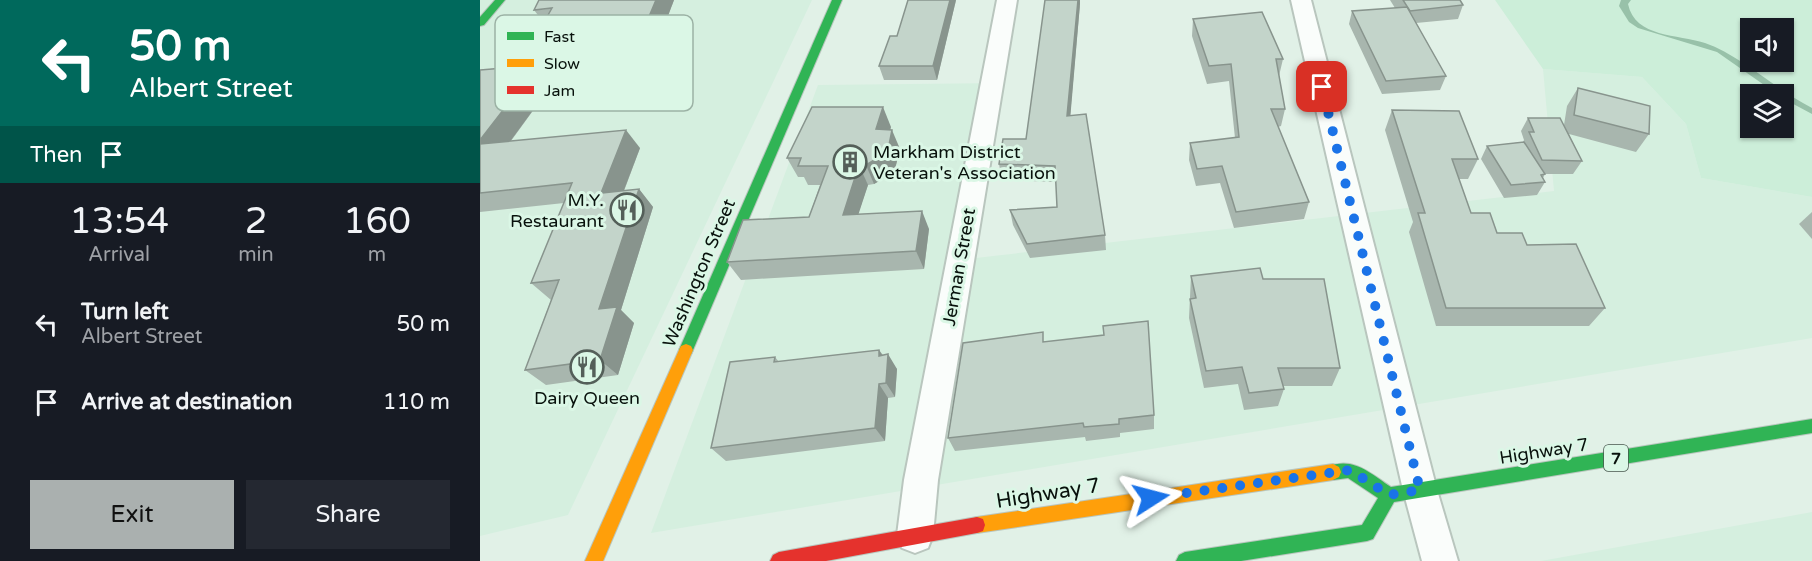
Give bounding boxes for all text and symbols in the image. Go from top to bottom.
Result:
legend [495,15,693,111]
map controls [1740,18,1794,138]
button: sound [1740,18,1794,72]
text: 50 m [129,21,231,72]
icon: left [30,24,108,102]
text: Fast [544,27,575,47]
text: Slow [544,54,580,74]
pin [1296,61,1347,112]
icon: arrive [1305,70,1338,103]
text: Albert Street [129,72,293,105]
text: Jam [544,81,575,101]
button: layers [1740,84,1794,138]
icon: arrive [95,138,128,171]
place label: Markham District Veteran's Association [873,141,1056,184]
text: Then [30,142,83,168]
building icon: Markham District Veteran's Association [832,144,868,180]
place label: M.Y. Restaurant [510,189,604,232]
restaurant icon: M.Y. Restaurant [609,192,645,228]
street label: Washington Street [658,196,740,350]
text: 13:54 [69,200,169,243]
text: 2 [245,200,267,243]
text: 160 [343,200,411,243]
street label: Jerman Street [938,206,980,328]
text: Arrival [88,243,150,267]
text: min [238,243,274,267]
text: m [368,243,386,267]
text: Turn left [81,299,169,325]
icon: left [30,308,63,341]
text: 50 m [396,311,450,337]
text: Albert Street [81,325,202,349]
restaurant icon: Dairy Queen [569,349,605,385]
icon: arrive [30,386,63,419]
place label: Dairy Queen [534,387,640,409]
text: Arrive at destination [81,389,292,415]
text: 110 m [383,389,450,415]
street label: Highway 7 [1498,433,1590,469]
road number: 7 [1604,445,1628,471]
position arrow [1119,466,1183,530]
street label: Highway 7 [994,473,1102,514]
button: Exit [30,480,234,549]
button: Share [246,480,450,549]

